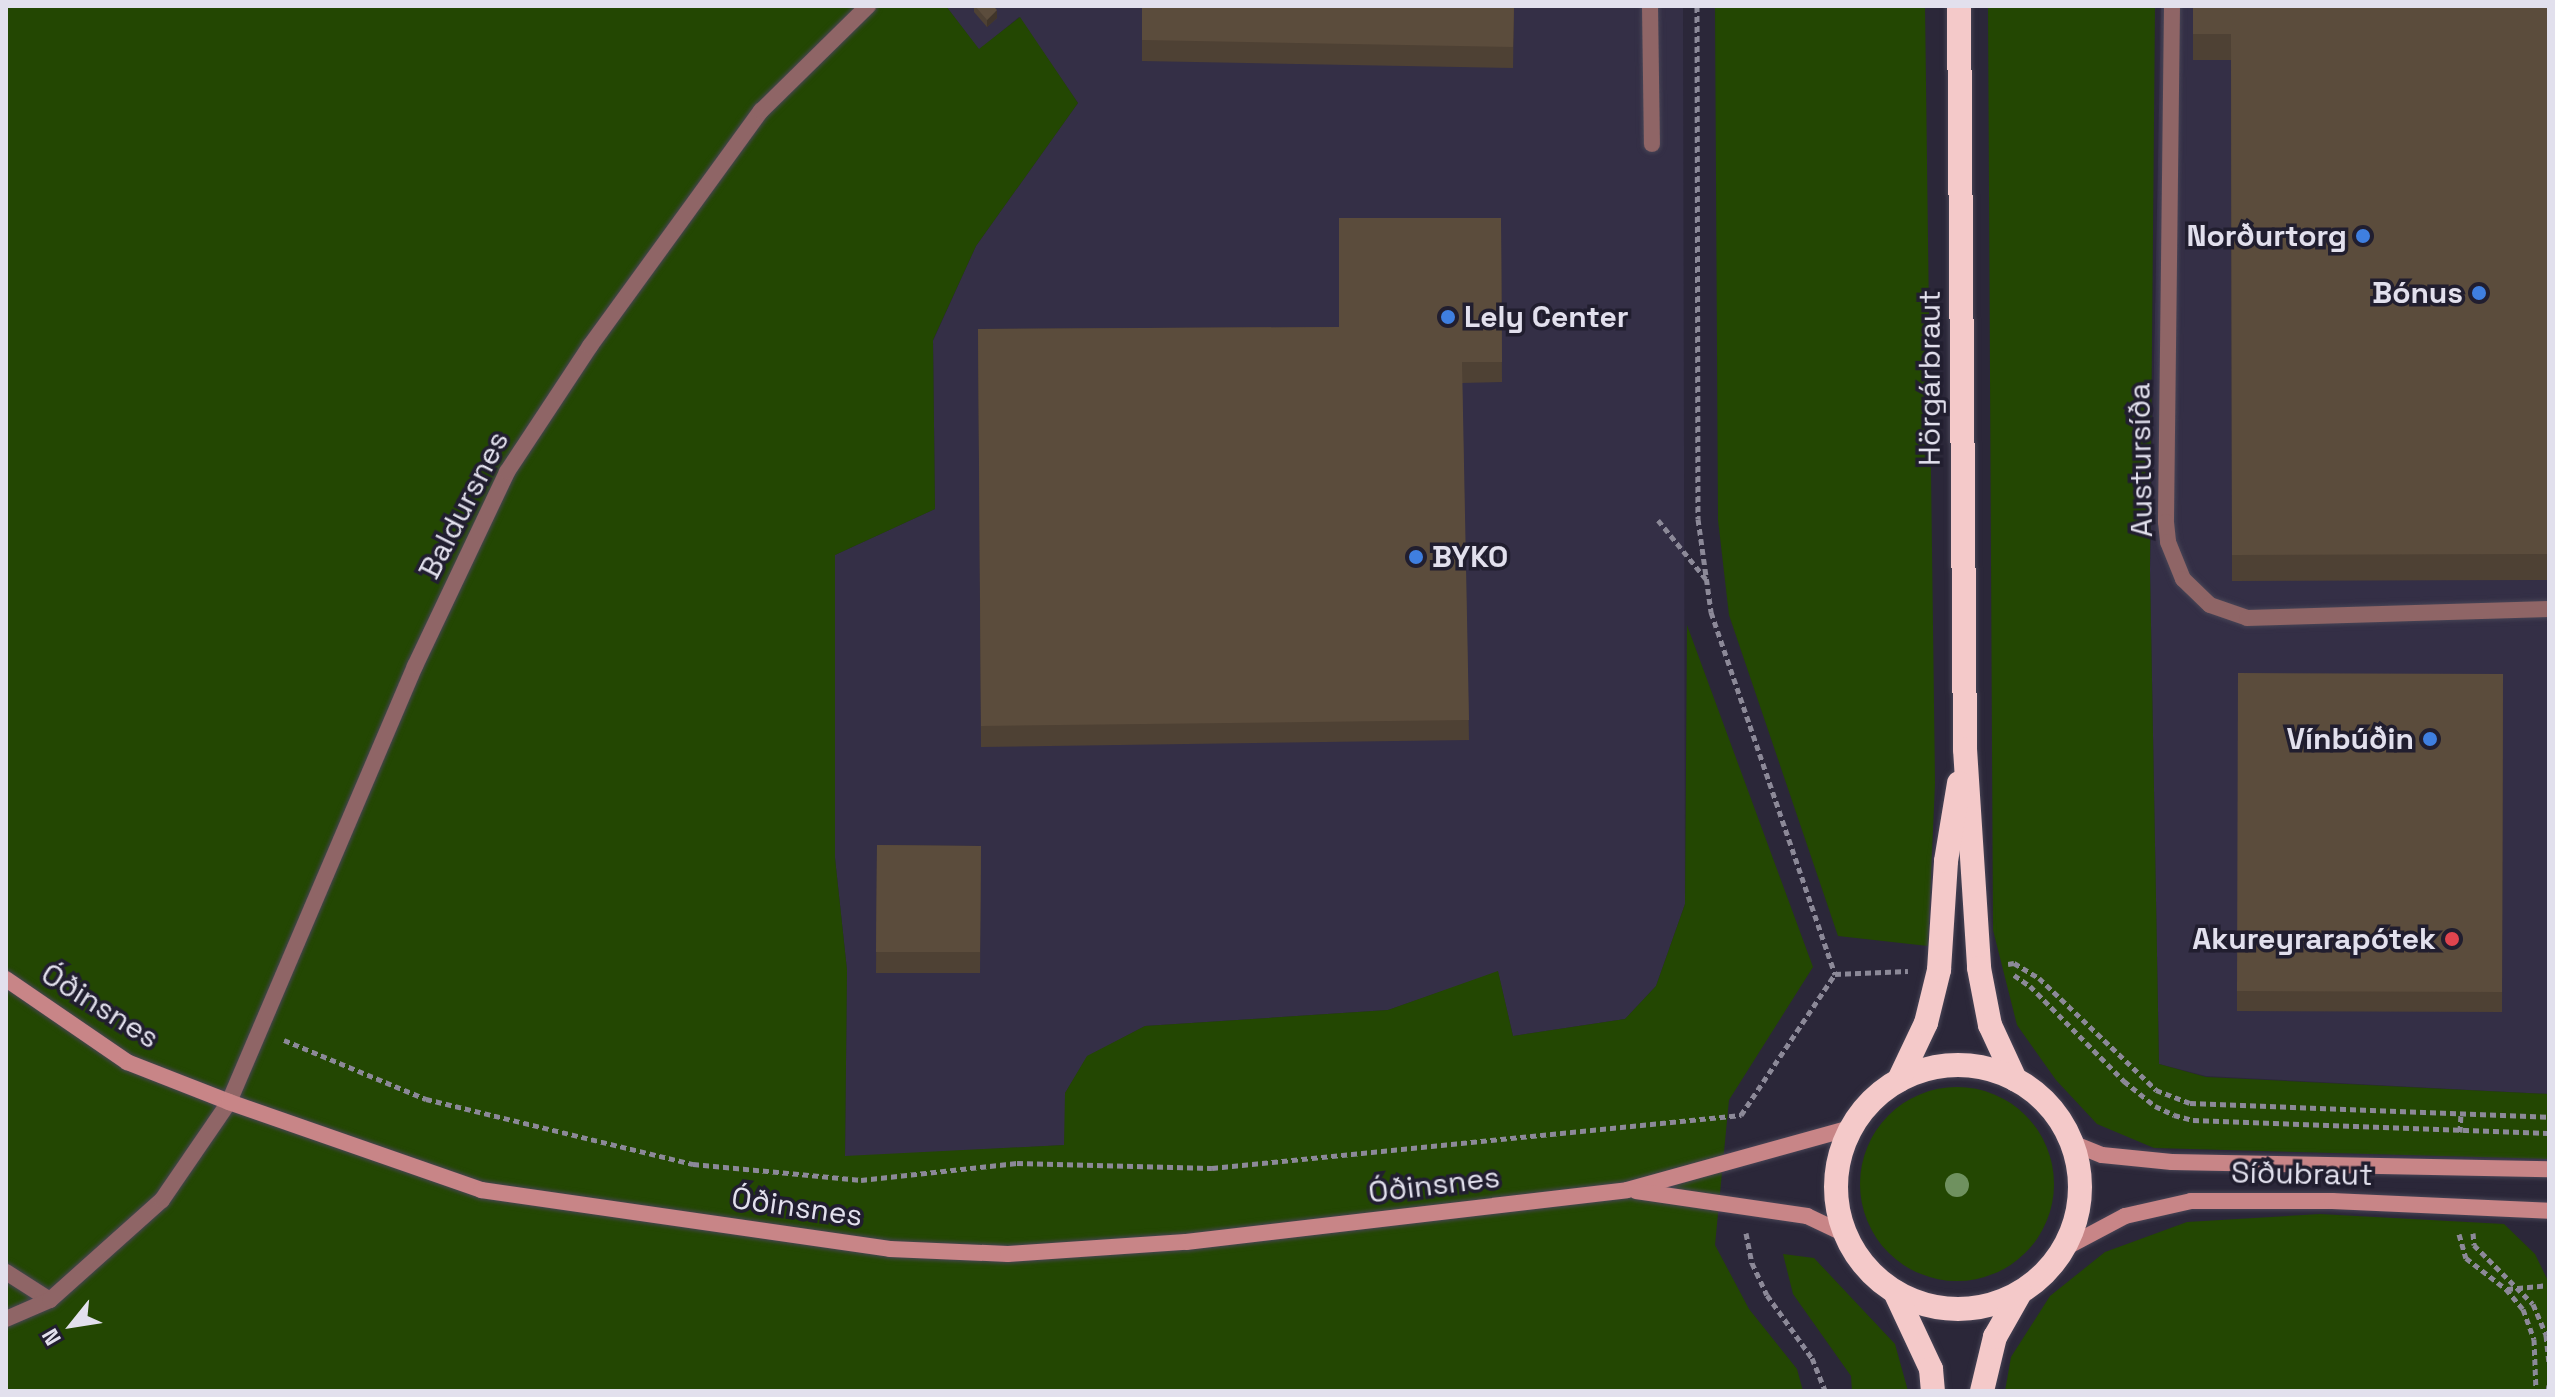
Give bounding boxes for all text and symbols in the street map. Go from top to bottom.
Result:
place label: Norðurtorg [2186,218,2347,254]
marker: Norðurtorg [2354,227,2372,245]
place label: Bónus [2372,275,2463,311]
marker: Bónus [2470,284,2488,302]
street label: Hörgárbraut [1912,290,1948,466]
place label: Lely Center [1464,299,1629,335]
marker: Lely Center [1439,308,1457,326]
street label: Austursíða [2122,382,2160,538]
street label: Baldursnes [411,425,517,585]
place label: BYKO [1432,539,1508,575]
marker: BYKO [1407,548,1425,566]
place label: Vínbúðin [2286,721,2414,757]
marker: Vínbúðin [2421,730,2439,748]
place label: Akureyrarapótek [2192,921,2436,957]
marker: Akureyrarapótek [2443,930,2461,948]
street label: Óðinsnes [34,956,166,1056]
street label: Síðubraut [2231,1155,2373,1193]
street label: Óðinsnes [1366,1159,1502,1211]
street label: Óðinsnes [729,1180,865,1234]
north arrow [32,1285,112,1365]
text: N [35,1324,67,1350]

